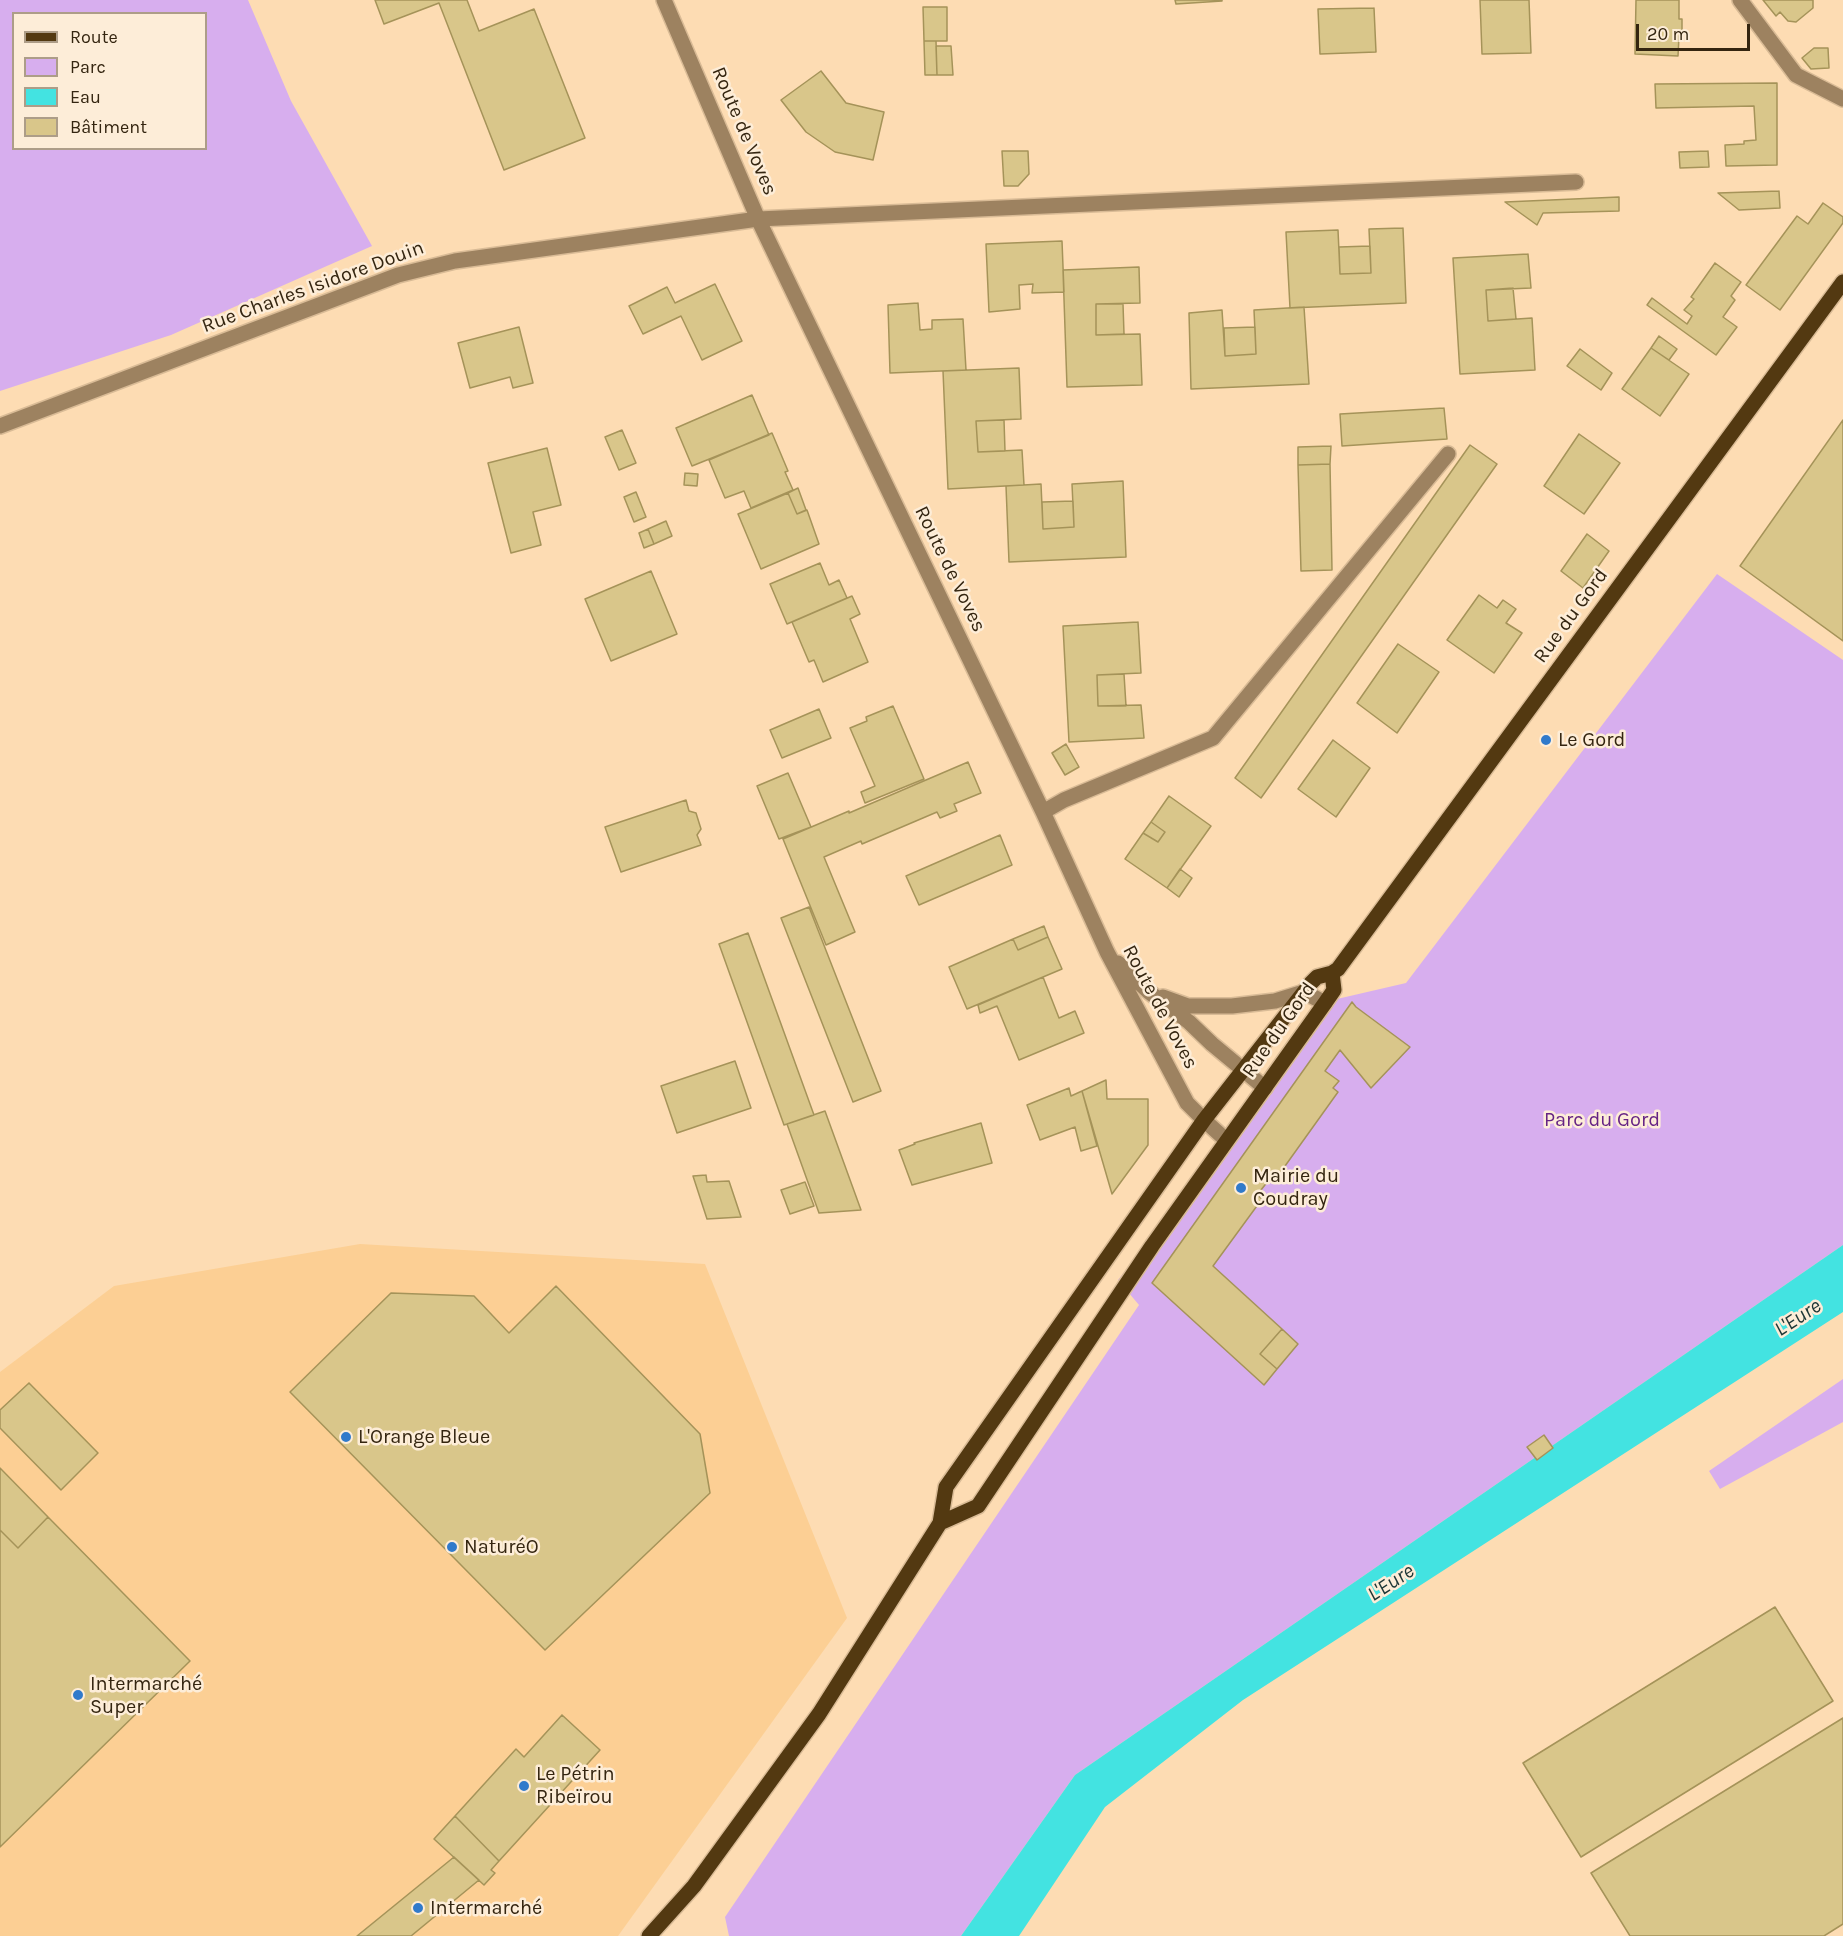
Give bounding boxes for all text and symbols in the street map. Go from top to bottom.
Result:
legend [12,12,207,150]
scale bar [1639,12,1753,50]
text: 20 m [1647,23,1689,45]
text: Route [70,26,118,48]
text: Parc [70,56,106,78]
street label: Route de Voves [706,63,782,199]
text: Eau [70,86,101,108]
text: Bâtiment [70,116,147,138]
street label: Rue Charles Isidore Douin [199,236,427,338]
street label: Route de Voves [909,502,991,636]
street label: Rue du Gord [1529,564,1613,668]
place label: Le Gord [1558,728,1625,752]
marker: Le Gord [1539,733,1553,747]
street label: Route de Voves [1117,941,1203,1073]
street label: Rue du Gord [1237,978,1321,1082]
park label: Parc du Gord [1544,1108,1660,1132]
place label: Mairie du Coudray [1253,1164,1339,1211]
marker: Mairie du Coudray [1234,1181,1248,1195]
water label: L'Eure [1770,1294,1826,1342]
place label: L'Orange Bleue [358,1425,490,1449]
marker: L'Orange Bleue [339,1430,353,1444]
place label: NaturéO [464,1535,539,1559]
marker: NaturéO [445,1540,459,1554]
water label: L'Eure [1363,1559,1419,1607]
place label: Intermarché Super [90,1672,202,1719]
marker: Intermarché Super [71,1688,85,1702]
place label: Le Pétrin Ribeïrou [536,1762,614,1809]
marker: Le Pétrin Ribeïrou [517,1779,531,1793]
place label: Intermarché [430,1896,542,1920]
marker: Intermarché [411,1901,425,1915]

